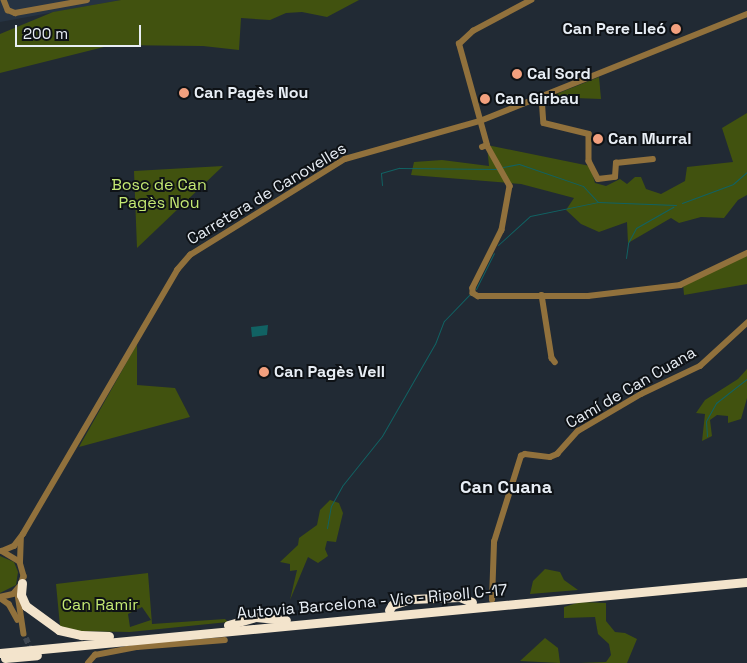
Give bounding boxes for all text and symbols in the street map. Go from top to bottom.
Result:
scale bar [18,15,144,47]
place label: Can Pere Lleó [563,19,666,39]
marker: Can Pere Lleó [670,23,682,35]
text: 200 m [23,24,68,43]
place label: Cal Sord [527,64,591,84]
marker: Cal Sord [511,68,523,80]
place label: Can Pagès Nou [194,83,308,103]
marker: Can Pagès Nou [178,87,190,99]
place label: Can Girbau [495,89,579,109]
marker: Can Girbau [479,93,491,105]
place label: Can Murral [608,129,691,149]
marker: Can Murral [592,133,604,145]
street label: Carretera de Canovelles [184,139,350,249]
park label: Bosc de Can Pagès Nou [111,175,207,213]
street label: Camí de Can Cuana [563,343,699,433]
place label: Can Pagès Vell [274,362,385,382]
marker: Can Pagès Vell [258,366,270,378]
district label: Can Cuana [460,476,552,498]
street label: Autovia Barcelona - Vic - Ripoll C-17 [235,581,509,623]
park label: Can Ramir [62,595,138,615]

